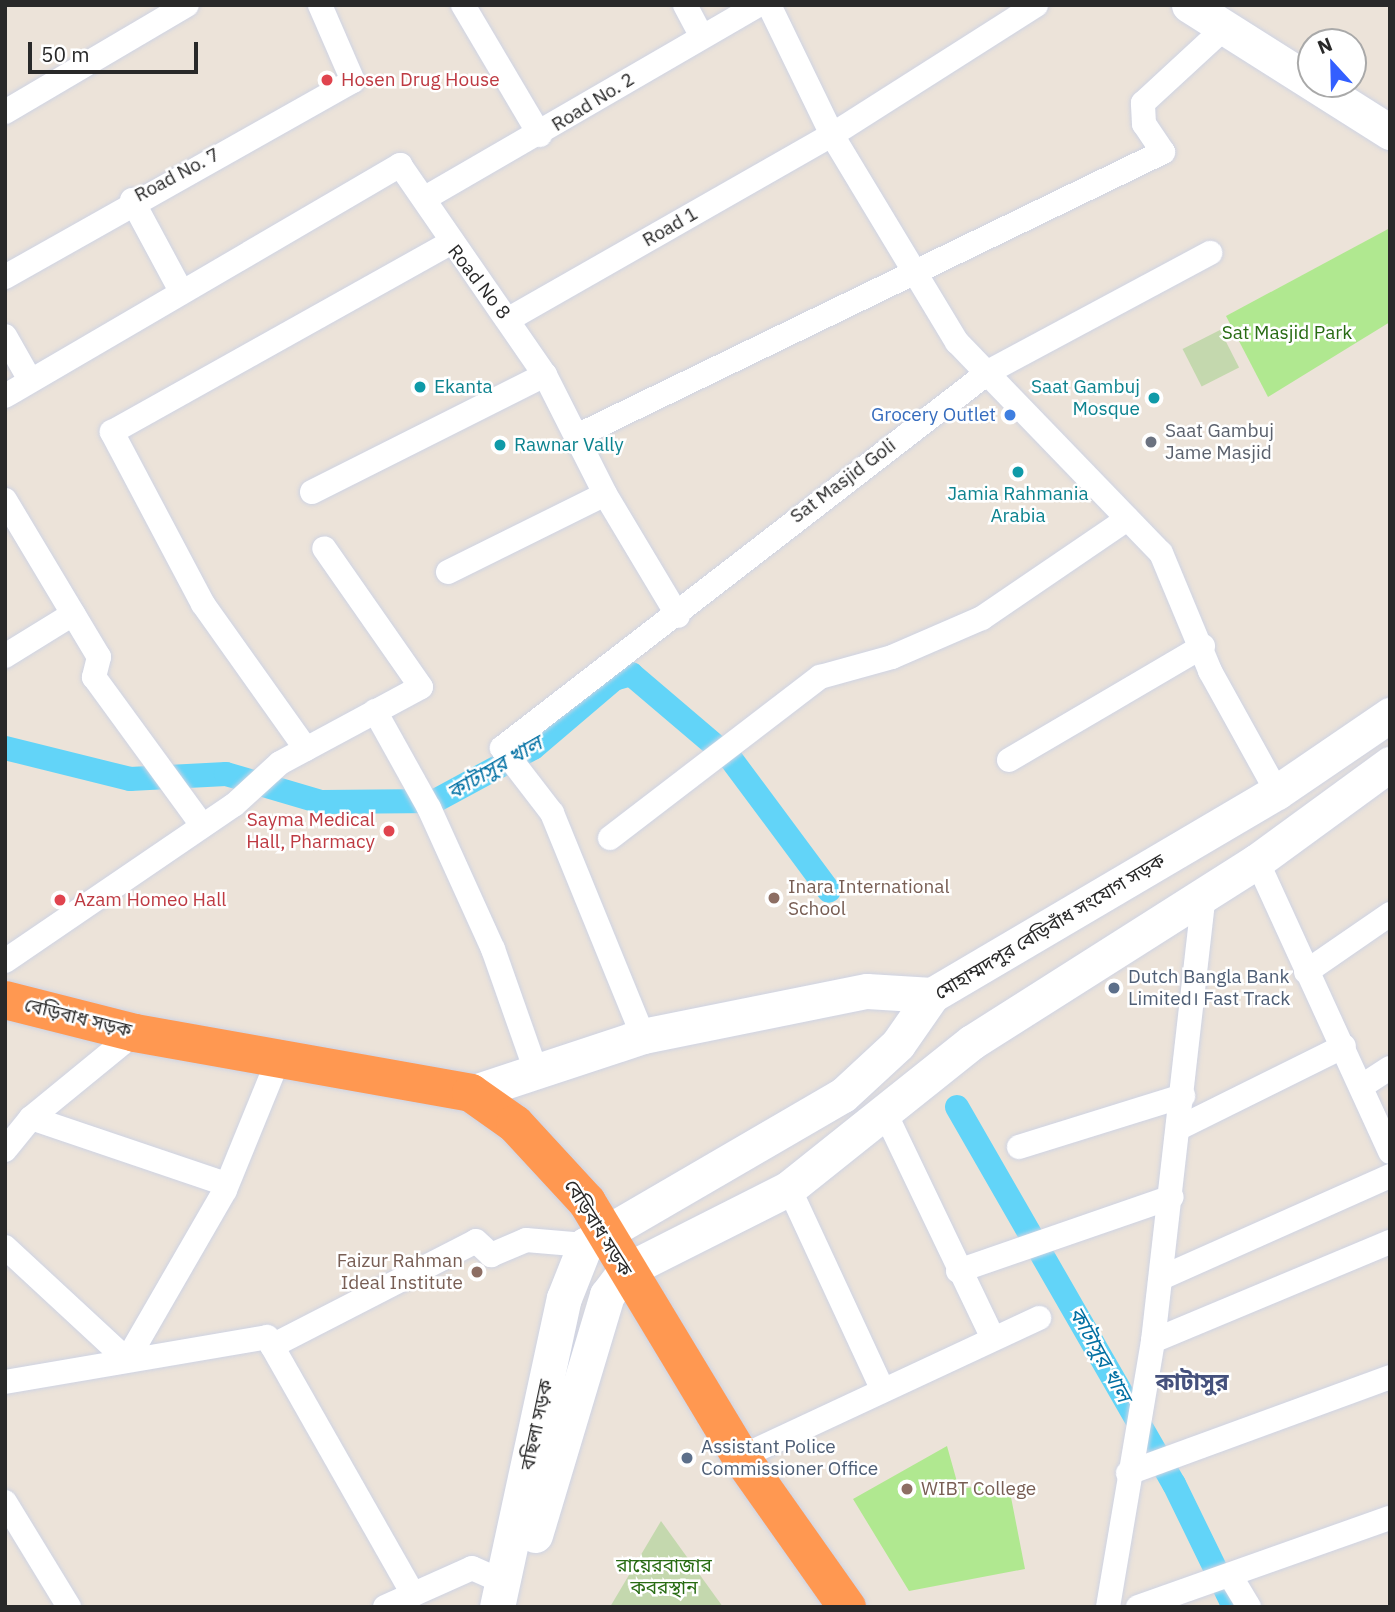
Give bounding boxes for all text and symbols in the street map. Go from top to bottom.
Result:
scale bar [32,28,201,72]
north arrow [1297,28,1367,98]
text: N [1314,32,1336,59]
text: 50 m [41,40,90,68]
street label: Road No. 2 [548,68,638,136]
place label: Hosen Drug House [341,69,500,91]
marker: Hosen Drug House [319,72,335,88]
street label: Road No. 7 [131,143,223,207]
street label: Road 1 [639,202,701,252]
street label: Road No 8 [443,240,515,324]
park label: Sat Masjid Park [1222,322,1352,344]
place label: Ekanta [434,376,493,398]
place label: Saat Gambuj Mosque [1031,376,1140,420]
marker: Ekanta [412,379,428,395]
marker: Saat Gambuj Mosque [1146,390,1162,406]
place label: Grocery Outlet [871,404,996,426]
marker: Grocery Outlet [1002,407,1018,423]
place label: Saat Gambuj Jame Masjid [1165,420,1274,464]
place label: Rawnar Vally [514,434,624,456]
street label: Sat Masjid Goli [786,434,900,528]
marker: Saat Gambuj Jame Masjid [1143,434,1159,450]
marker: Rawnar Vally [492,437,508,453]
marker: Jamia Rahmania Arabia [1010,464,1026,480]
place label: Jamia Rahmania Arabia [947,483,1089,527]
water label: কাটাসুর খাল [442,730,546,804]
place label: Sayma Medical Hall, Pharmacy [246,809,375,853]
marker: Sayma Medical Hall, Pharmacy [381,823,397,839]
street label: মোহাম্মদপুর বেড়িবাঁধ সংযোগ সড়ক [931,849,1169,1005]
place label: Inara International School [788,876,950,920]
place label: Azam Homeo Hall [74,889,226,911]
marker: Inara International School [766,890,782,906]
marker: Azam Homeo Hall [52,892,68,908]
place label: Dutch Bangla Bank Limited। Fast Track [1128,966,1290,1010]
marker: Dutch Bangla Bank Limited। Fast Track [1106,980,1122,996]
street label: বেড়িবাধ সড়ক [22,994,134,1042]
street label: বেড়িবাধ সড়ক [559,1175,637,1281]
place label: Faizur Rahman Ideal Institute [337,1250,463,1294]
marker: Faizur Rahman Ideal Institute [469,1264,485,1280]
water label: কাটাসুর খাল [1065,1302,1137,1406]
district label: কাটাসুর [1155,1367,1229,1395]
street label: বছিলা সড়ক [516,1378,558,1472]
place label: Assistant Police Commissioner Office [701,1436,878,1480]
marker: Assistant Police Commissioner Office [679,1450,695,1466]
place label: WIBT College [921,1478,1036,1500]
marker: WIBT College [899,1481,915,1497]
park label: রায়েরবাজার কবরস্থান [616,1555,712,1599]

